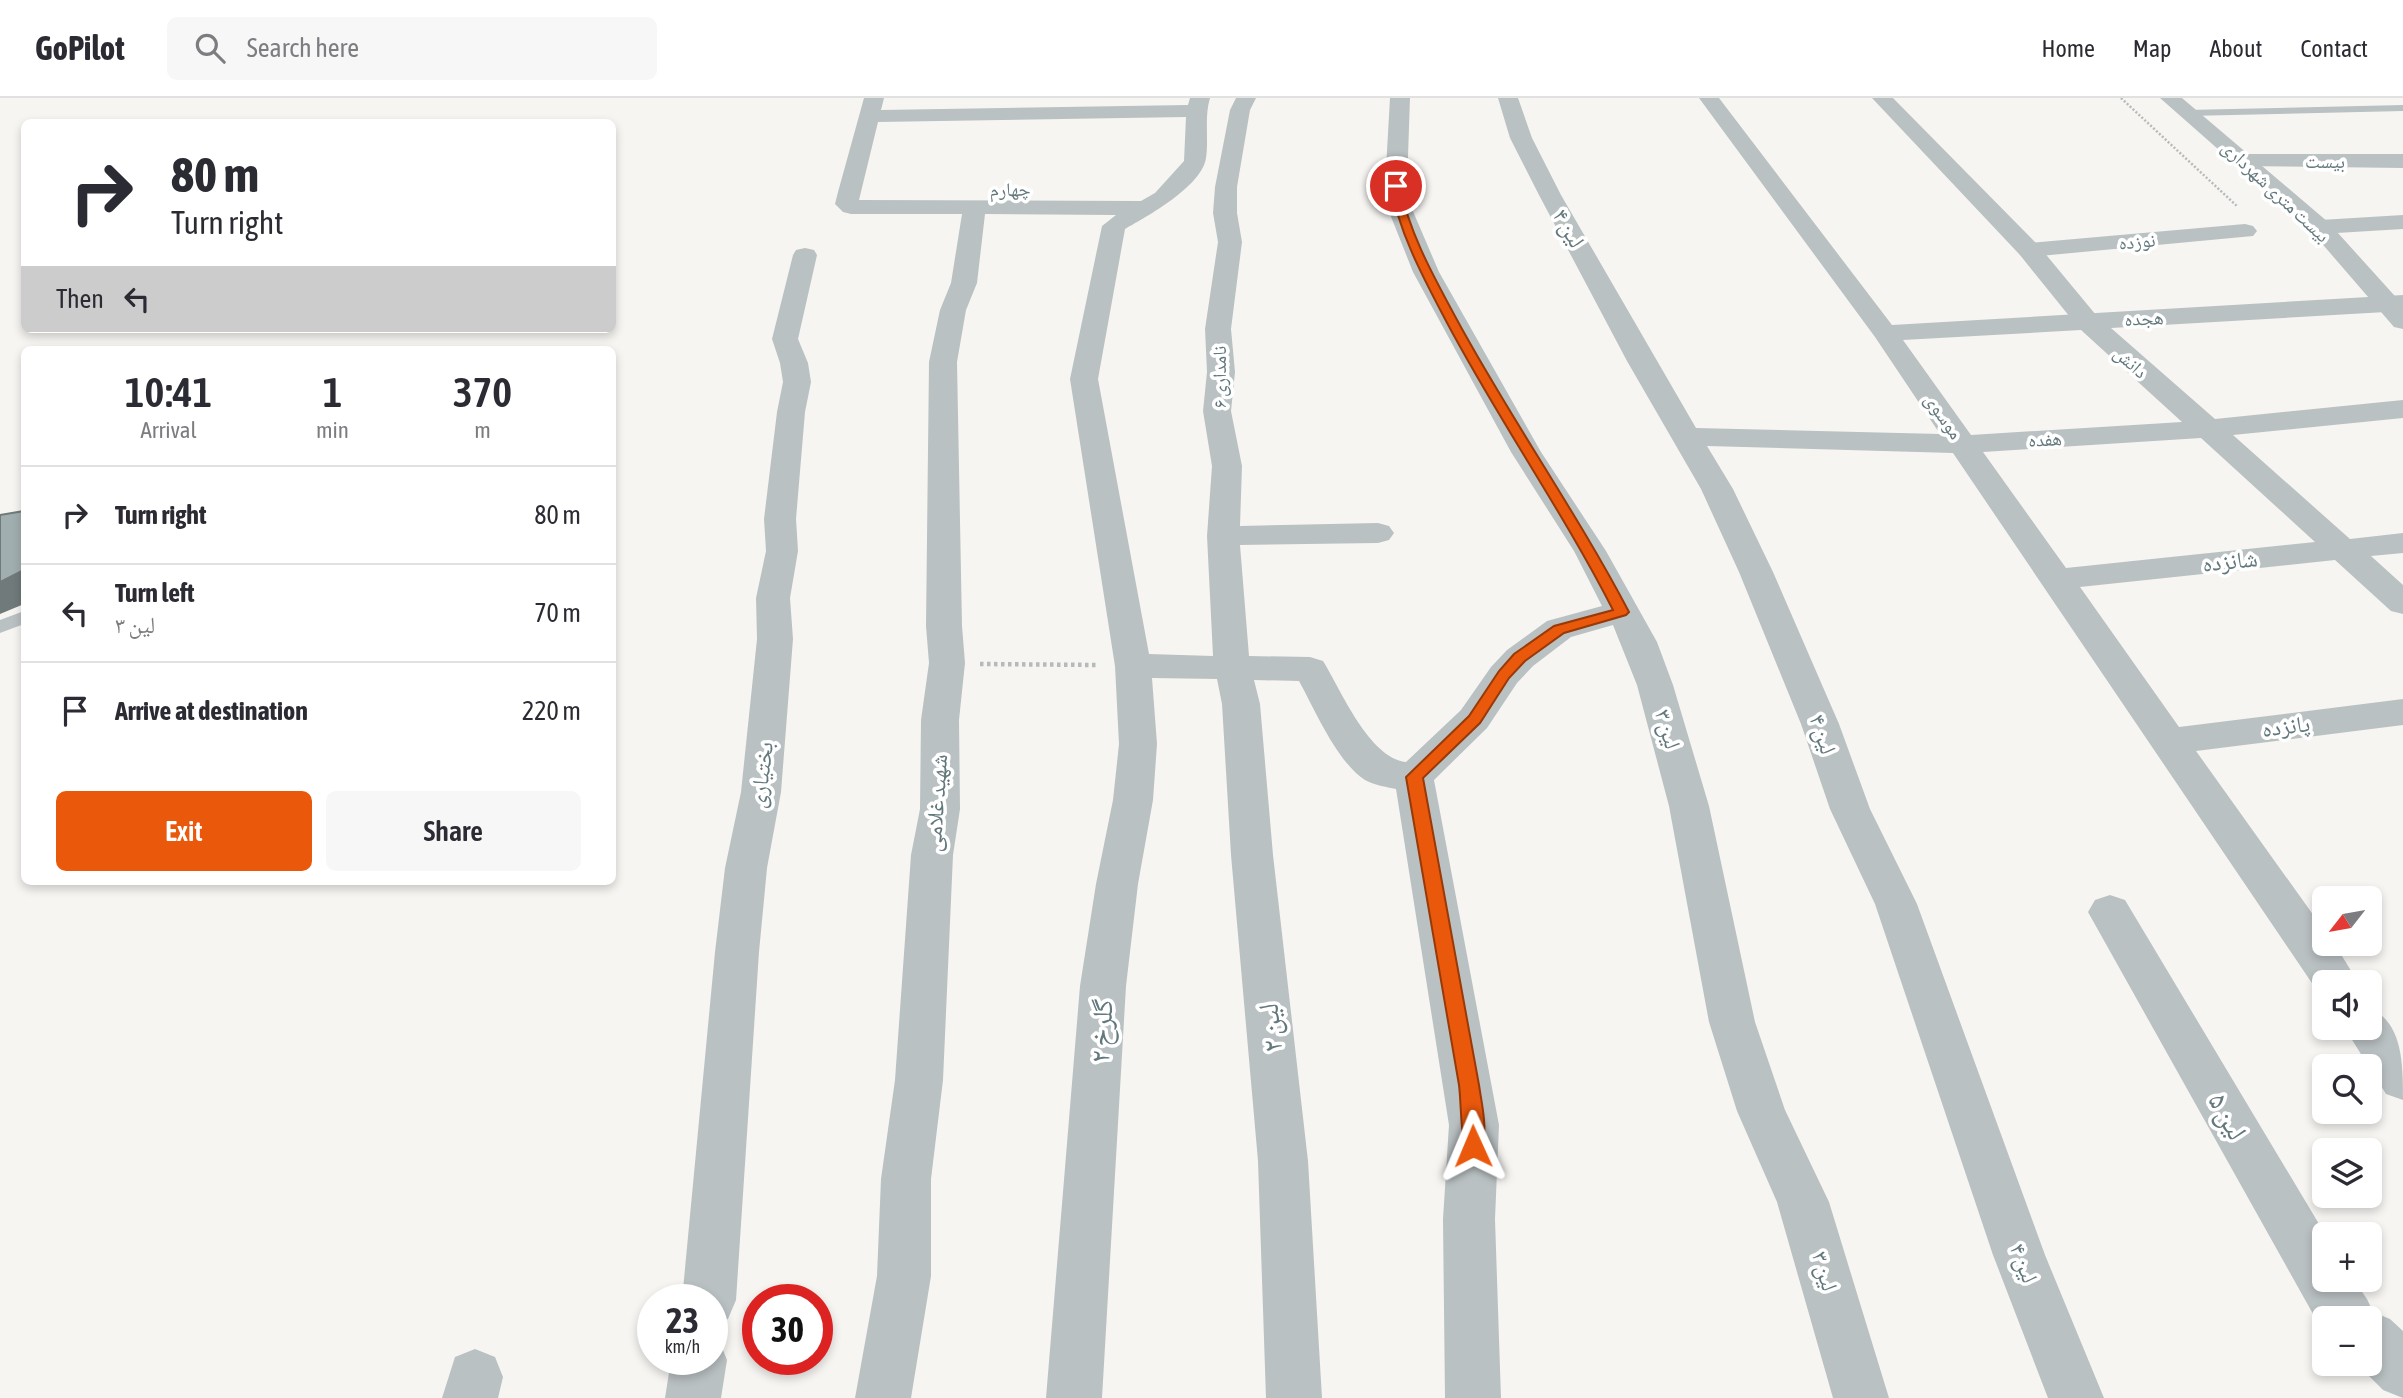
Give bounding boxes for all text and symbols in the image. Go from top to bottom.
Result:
search box [167,17,657,80]
text: GoPilot [35,29,125,67]
icon: search [191,29,229,67]
text: Search here [247,33,359,63]
text: Home [2041,35,2095,62]
text: Map [2133,35,2171,62]
text: About [2209,35,2262,62]
text: Contact [2300,35,2368,62]
street label: بیست متری شهرداری [2217,135,2334,247]
text: 80 m [171,146,259,202]
icon: right [56,147,147,238]
street label: بیست [2305,150,2345,173]
pin [1366,156,1426,216]
icon: arrive [1377,167,1415,205]
street label: چهارم [989,178,1031,203]
text: Turn right [171,204,284,241]
street label: لین ۴ [1547,204,1590,252]
street label: نوزده [2118,228,2157,255]
icon: left [118,280,156,318]
text: Then [56,284,104,314]
street label: هجده [2124,306,2164,330]
street label: دانش [2109,341,2152,383]
street label: نامداری ۶ [1208,346,1231,408]
text: 10:41 [125,368,212,416]
text: 1 [323,368,342,416]
text: 370 [453,368,512,416]
street label: موسوی [1920,389,1968,444]
text: Arrival [140,417,197,443]
text: min [316,417,349,443]
text: m [474,417,491,443]
street label: هفده [2028,427,2062,451]
icon: right [56,496,94,534]
text: Turn right [115,500,206,530]
text: 80 m [534,500,581,530]
street label: شانزده [2201,545,2259,577]
text: Turn left [115,578,195,608]
icon: left [56,594,94,632]
text: 70 m [534,598,581,628]
text: لین ۳ [115,612,155,638]
icon: arrive [56,692,94,730]
text: Arrive at destination [115,696,308,726]
text: 220 m [522,696,581,726]
street label: لین ۳ [1649,706,1686,752]
street label: پانزده [2260,710,2312,743]
street label: لین ۴ [1803,711,1842,758]
street label: بختیاری [744,740,779,810]
street label: شهید غلامی [920,753,953,853]
button: Exit [56,791,312,871]
button: Share [326,791,581,871]
north arrow [2312,886,2382,956]
map controls [2312,886,2382,1376]
button: sound [2312,970,2382,1040]
street label: گلرخ ۲ [1083,998,1121,1064]
street label: لین ۲ [1252,1002,1290,1054]
button: search [2312,1054,2382,1124]
street label: لین ۵ [2200,1087,2254,1146]
position arrow [1436,1109,1510,1183]
button: layers [2312,1138,2382,1208]
button: + [2312,1222,2382,1292]
street label: لین ۴ [2004,1240,2043,1287]
street label: لین ۳ [1806,1248,1843,1294]
speed limit sign: 30 [742,1284,833,1375]
text: 23 [666,1300,699,1340]
button: − [2312,1306,2382,1376]
text: km/h [665,1336,700,1357]

